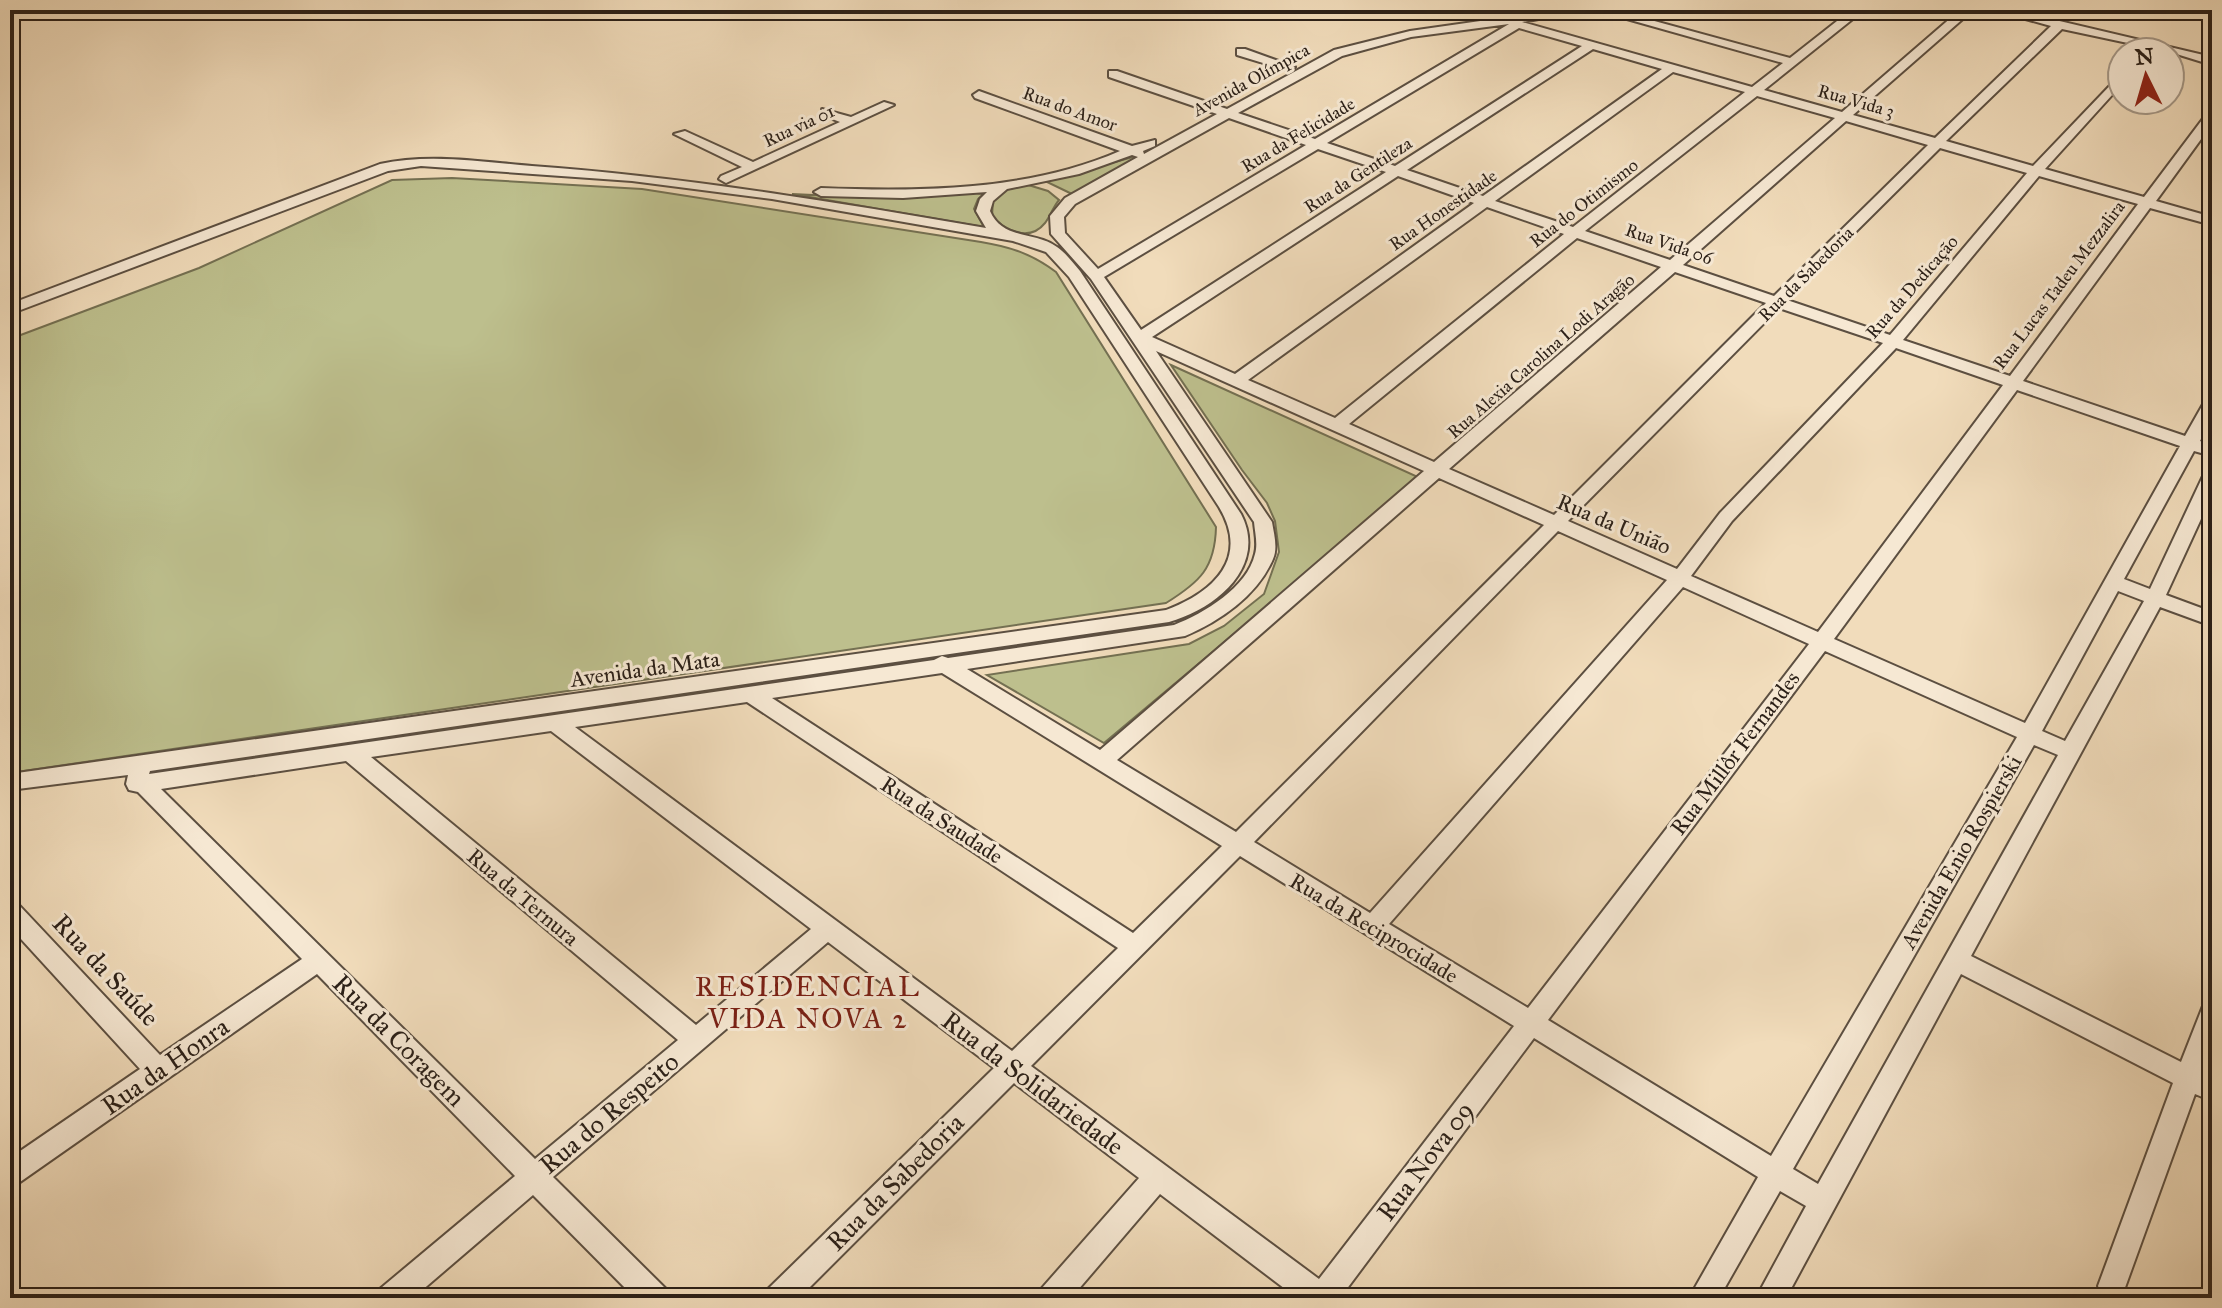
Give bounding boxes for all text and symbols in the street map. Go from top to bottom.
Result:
north arrow [2106,36,2186,116]
street label: Avenida Olímpica [1188,39,1314,122]
text: N [2134,42,2155,71]
street label: Rua Vida 3 [1815,80,1897,122]
street label: Rua do Amor [1020,82,1120,136]
street label: Rua da Felicidade [1237,93,1359,177]
street label: Rua via 01 [760,100,838,152]
street label: Rua da Gentileza [1300,132,1416,218]
street label: Rua do Otimismo [1525,154,1643,252]
street label: Rua Honestidade [1385,165,1501,255]
street label: Rua Lucas Tadeu Mezzalira [1988,196,2130,374]
street label: Rua Vida 06 [1622,219,1716,269]
street label: Rua da Sabedoria [1754,221,1859,326]
street label: Rua da Dedicação [1861,231,1963,343]
street label: Rua Alexia Carolina Lodi Aragão [1443,269,1640,444]
street label: Rua da União [1553,488,1675,560]
street label: Avenida da Mata [568,645,722,693]
street label: Rua Millôr Fernandes [1665,666,1805,840]
street label: Avenida Enio Rospierski [1894,750,2027,954]
street label: Rua da Saudade [876,770,1008,870]
street label: Rua da Ternura [462,842,585,952]
street label: Rua da Reciprocidade [1285,867,1463,989]
street label: Rua da Saúde [46,907,166,1033]
street label: Rua da Coragem [326,967,472,1113]
district label: RESIDENCIAL VIDA NOVA 2 [695,969,921,1036]
street label: Rua da Solidariedade [936,1004,1131,1162]
street label: Rua da Honra [95,1010,235,1122]
street label: Rua do Respeito [533,1045,685,1181]
street label: Rua Nova 09 [1370,1095,1480,1227]
street label: Rua da Sabedoria [819,1106,971,1258]

